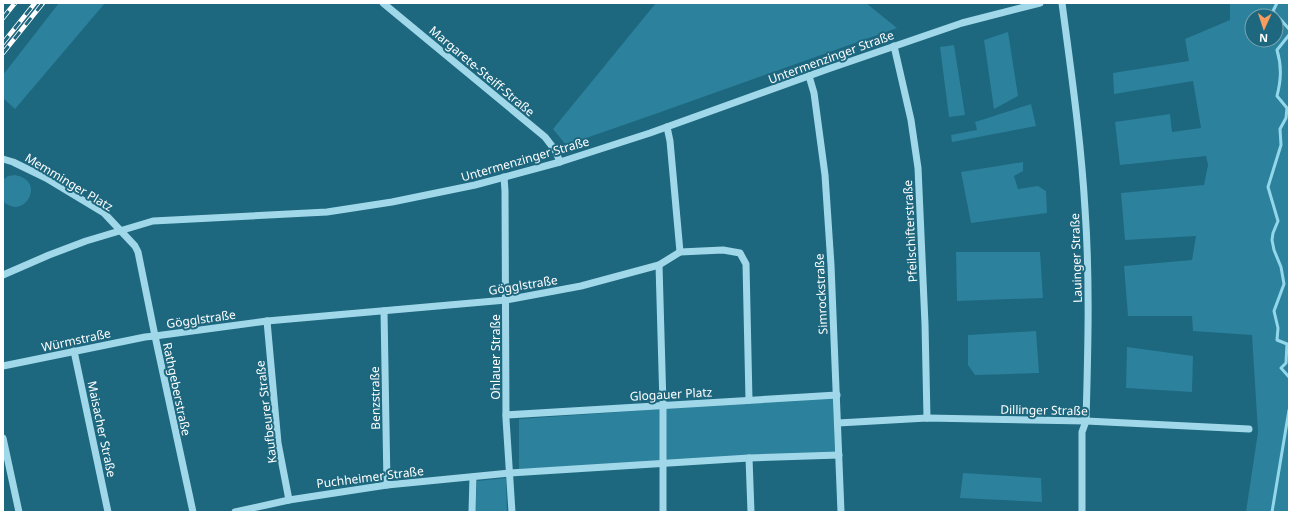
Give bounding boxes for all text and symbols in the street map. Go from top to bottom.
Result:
north arrow [1244,8,1284,48]
street label: Margarete-Steiff-Straße [426,22,538,120]
street label: Untermenzinger Straße [766,26,896,88]
text: N [1259,31,1268,46]
street label: Untermenzinger Straße [459,132,591,185]
street label: Memminger Platz [22,149,116,215]
street label: Pfeilschifterstraße [899,179,921,283]
street label: Lauinger Straße [1066,213,1086,303]
street label: Simrockstraße [810,253,832,335]
street label: Gögglstraße [487,271,559,299]
street label: Gögglstraße [165,306,237,332]
street label: Ohlauer Straße [487,314,504,400]
street label: Würmstraße [40,324,112,356]
street label: Rathgeberstraße [159,341,195,437]
street label: Kaufbeurer Straße [251,359,281,464]
street label: Benzstraße [366,366,384,430]
street label: Maisacher Straße [84,379,121,479]
street label: Glogauer Platz [629,383,713,405]
street label: Dillinger Straße [1000,401,1088,419]
street label: Puchheimer Straße [315,462,425,492]

